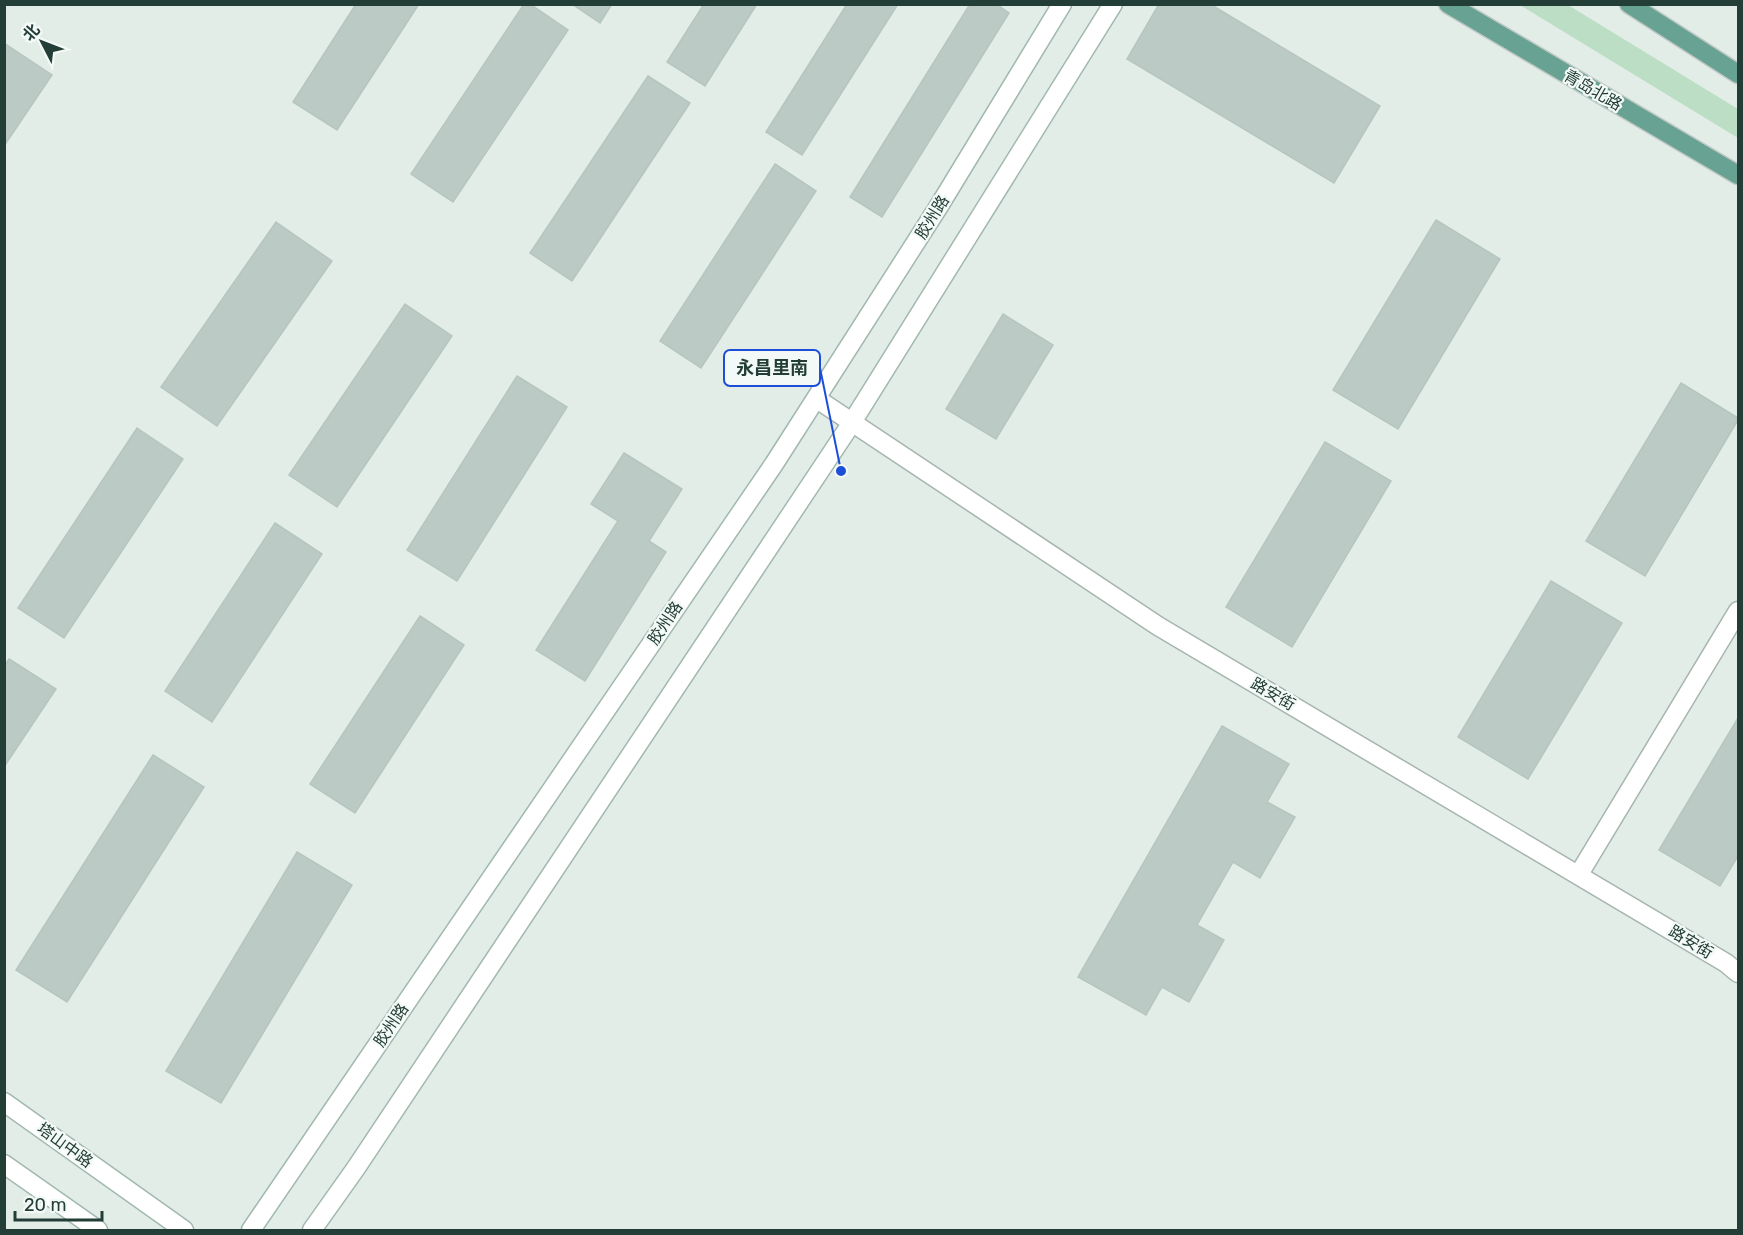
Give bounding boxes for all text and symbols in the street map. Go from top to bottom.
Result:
north arrow [12,12,72,72]
text: 北 [19,20,44,45]
street label: 青岛北路 [1561,66,1625,114]
street label: 胶州路 [911,192,953,242]
callout: 永昌里南 [724,350,820,386]
text: 永昌里南 [736,357,808,379]
street label: 胶州路 [644,598,686,648]
street label: 路安街 [1247,674,1299,714]
street label: 路安街 [1666,921,1716,963]
street label: 胶州路 [370,1000,412,1050]
street label: 塔山中路 [34,1119,96,1171]
scale bar [15,1184,102,1222]
text: 20 m [24,1194,66,1216]

